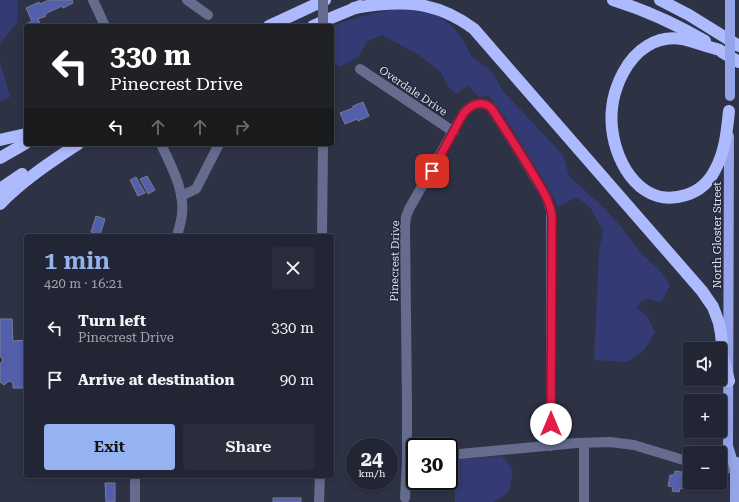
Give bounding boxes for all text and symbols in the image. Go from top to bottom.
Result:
text: 330 m [110,39,191,72]
icon: left [44,40,96,92]
street label: Overdale Drive [376,63,450,119]
text: Pinecrest Drive [110,73,243,94]
icon: left [105,116,127,138]
icon: ahead [147,116,169,138]
icon: ahead [189,116,211,138]
icon: right [231,116,253,138]
pin [415,154,449,188]
icon: arrive [421,160,443,182]
street label: North Gloster Street [711,182,724,288]
street label: Pinecrest Drive [388,220,402,302]
text: 1 min [44,247,110,275]
button: close [272,247,314,289]
text: 420 m · 16:21 [44,276,123,291]
text: Turn left [78,312,146,330]
icon: left [44,317,66,339]
text: 330 m [271,319,314,337]
text: Pinecrest Drive [78,330,174,345]
map controls [683,342,727,490]
button: sound [683,342,727,386]
icon: arrive [44,369,66,391]
text: Arrive at destination [78,371,234,389]
text: 90 m [280,371,314,389]
button: + [683,394,727,438]
position arrow [530,403,572,445]
button: Exit [44,424,175,470]
button: Share [183,424,314,470]
speed limit sign: 30 [406,438,458,490]
button: − [683,446,727,490]
text: 24 [361,447,383,471]
text: km/h [359,468,385,479]

